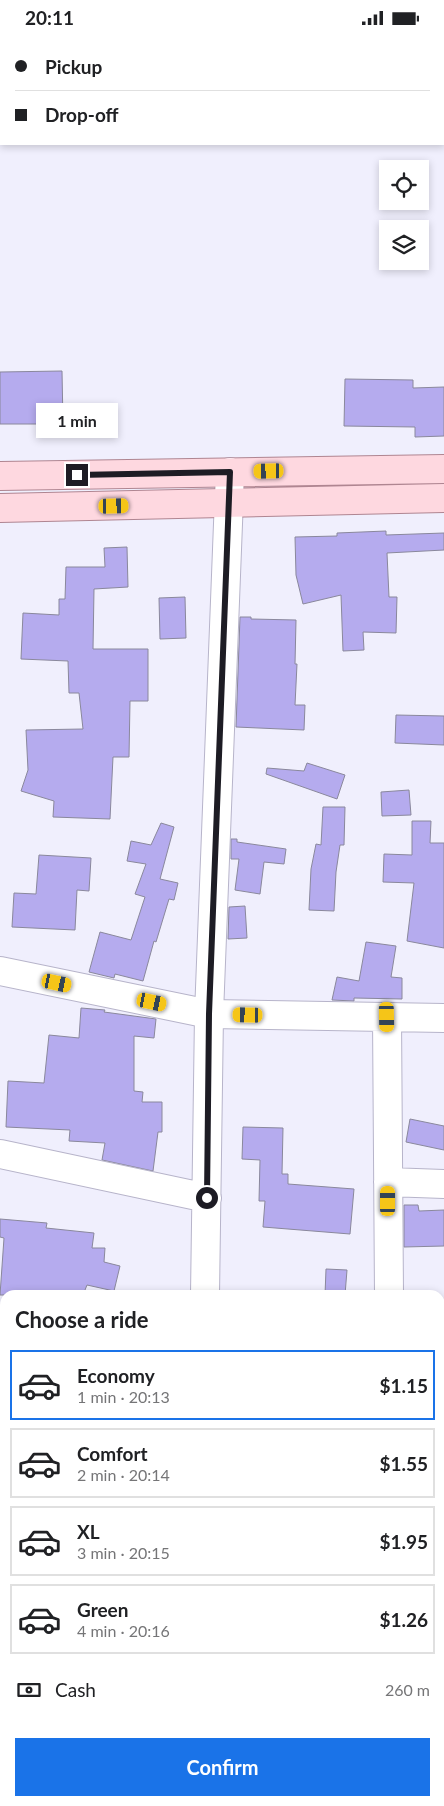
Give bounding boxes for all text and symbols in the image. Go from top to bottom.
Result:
text: 20:11 [25,6,74,29]
text: Pickup [45,55,102,78]
text: Drop-off [45,103,119,126]
map controls [379,160,429,270]
button: locate [379,160,429,210]
button: layers [379,220,429,270]
callout: 1 min [36,403,118,437]
text: 1 min [57,411,97,430]
car [253,463,284,479]
route end [66,464,88,486]
car [98,498,129,514]
car [40,973,73,993]
car [135,992,168,1012]
car [379,1002,394,1032]
car [232,1007,263,1023]
car [380,1186,395,1216]
route start [196,1187,218,1209]
text: Choose a ride [15,1306,149,1333]
icon: car [17,1363,62,1408]
text: Economy [77,1364,155,1387]
text: $1.15 [379,1374,428,1397]
text: 1 min · 20:13 [77,1387,170,1406]
icon: car [17,1441,62,1486]
text: Comfort [77,1442,148,1465]
text: $1.55 [379,1452,428,1475]
text: 2 min · 20:14 [77,1465,170,1484]
icon: car [17,1519,62,1564]
text: XL [77,1520,100,1543]
text: $1.95 [379,1530,428,1553]
text: 3 min · 20:15 [77,1543,170,1562]
icon: car [17,1597,62,1642]
text: Green [77,1598,128,1621]
text: $1.26 [379,1608,428,1631]
text: 4 min · 20:16 [77,1621,170,1640]
icon: cash [15,1676,43,1704]
text: Cash [55,1678,96,1701]
text: 260 m [385,1680,430,1699]
button: Confirm [15,1738,430,1796]

